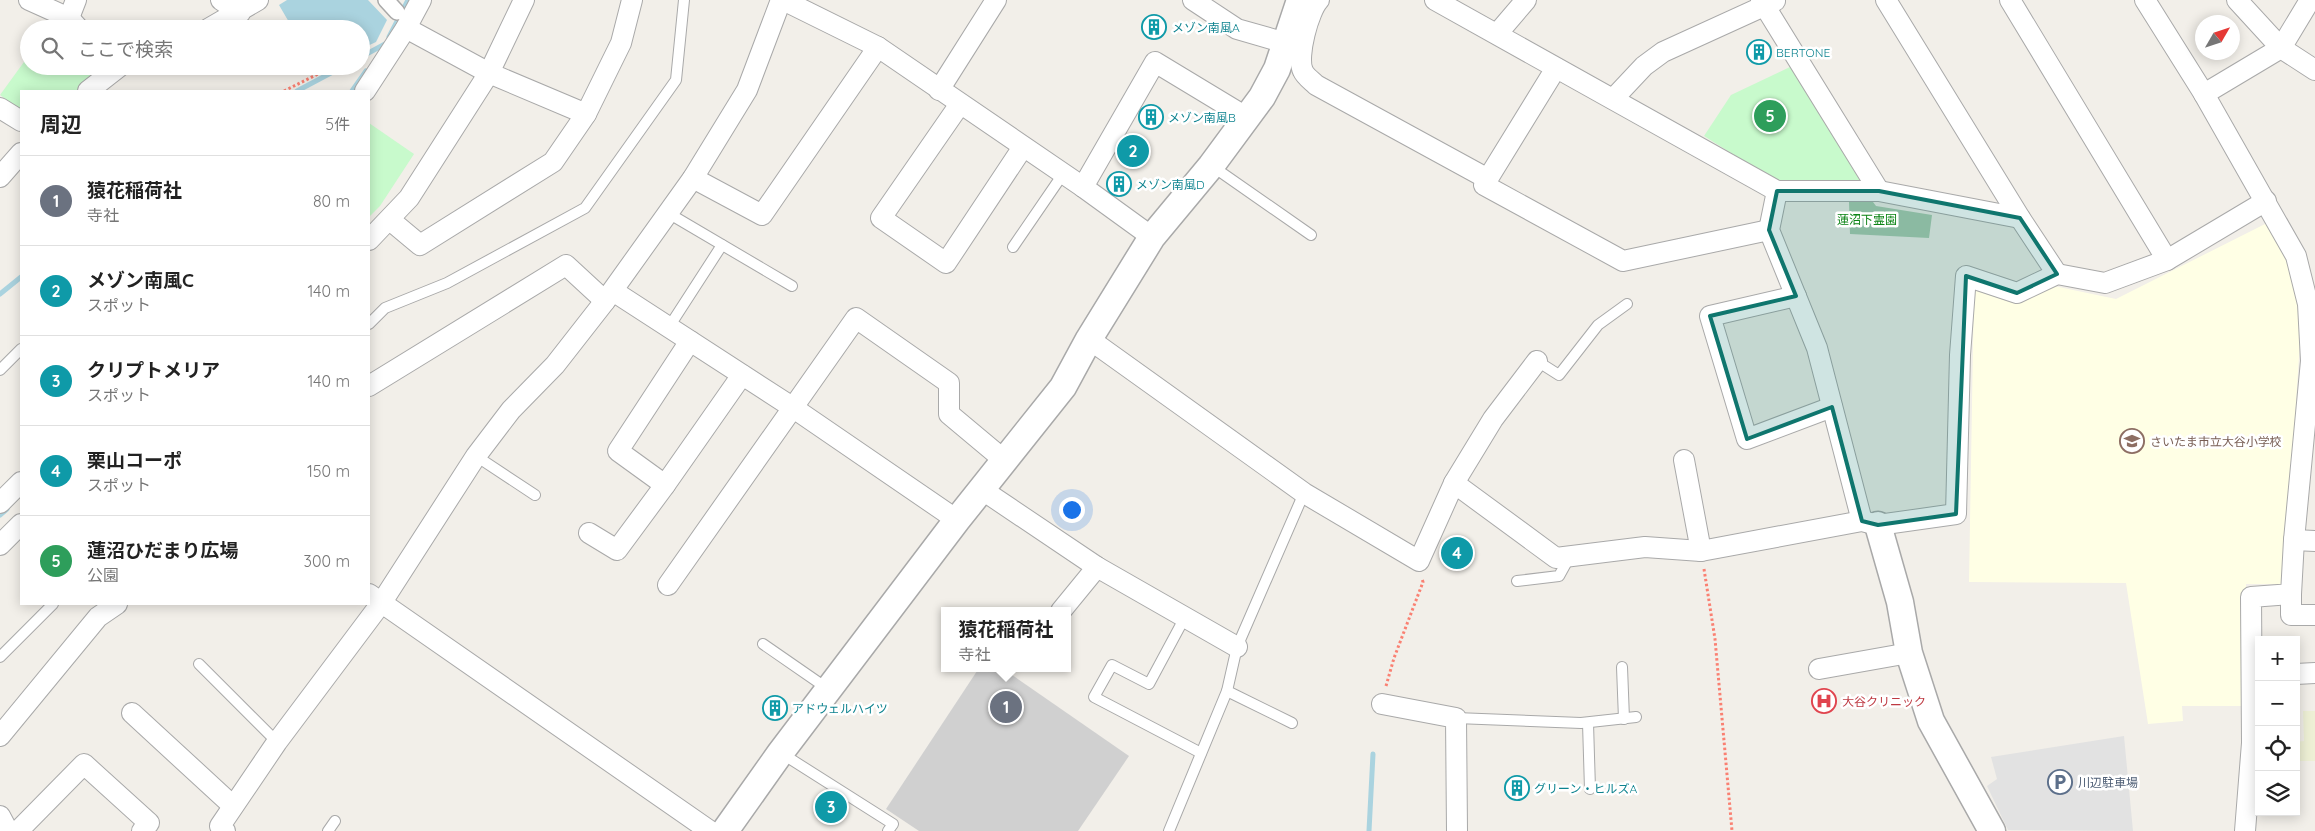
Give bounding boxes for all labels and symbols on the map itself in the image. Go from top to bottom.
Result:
building icon: メゾン南風A [1141,14,1167,40]
north arrow [2195,15,2240,60]
place label: メゾン南風A [1172,20,1240,35]
building icon: BERTONE [1746,39,1772,65]
place label: BERTONE [1776,45,1830,60]
pin: 5 [1754,97,1786,135]
building icon: メゾン南風B [1138,104,1164,130]
place label: メゾン南風B [1168,110,1236,125]
pin: 2 [1117,132,1149,170]
building icon: メゾン南風D [1106,171,1132,197]
place label: メゾン南風D [1136,177,1205,192]
park label: 蓮沼下霊園 [1837,212,1897,227]
school or university icon: さいたま市立大谷小学校 [2119,428,2145,454]
place label: さいたま市立大谷小学校 [2150,434,2282,449]
your location [1059,497,1085,523]
pin: 4 [1441,534,1473,572]
pin: 1 [990,688,1022,726]
hospital icon: 大谷クリニック [1811,688,1837,714]
place label: 大谷クリニック [1842,694,1926,709]
building icon: アドウェルハイツ [762,695,788,721]
place label: アドウェルハイツ [792,701,888,716]
parking icon: 川辺駐車場 [2047,769,2073,795]
building icon: グリーン・ヒルズA [1504,775,1530,801]
place label: 川辺駐車場 [2078,775,2138,790]
place label: グリーン・ヒルズA [1534,781,1637,796]
pin: 3 [815,788,847,826]

